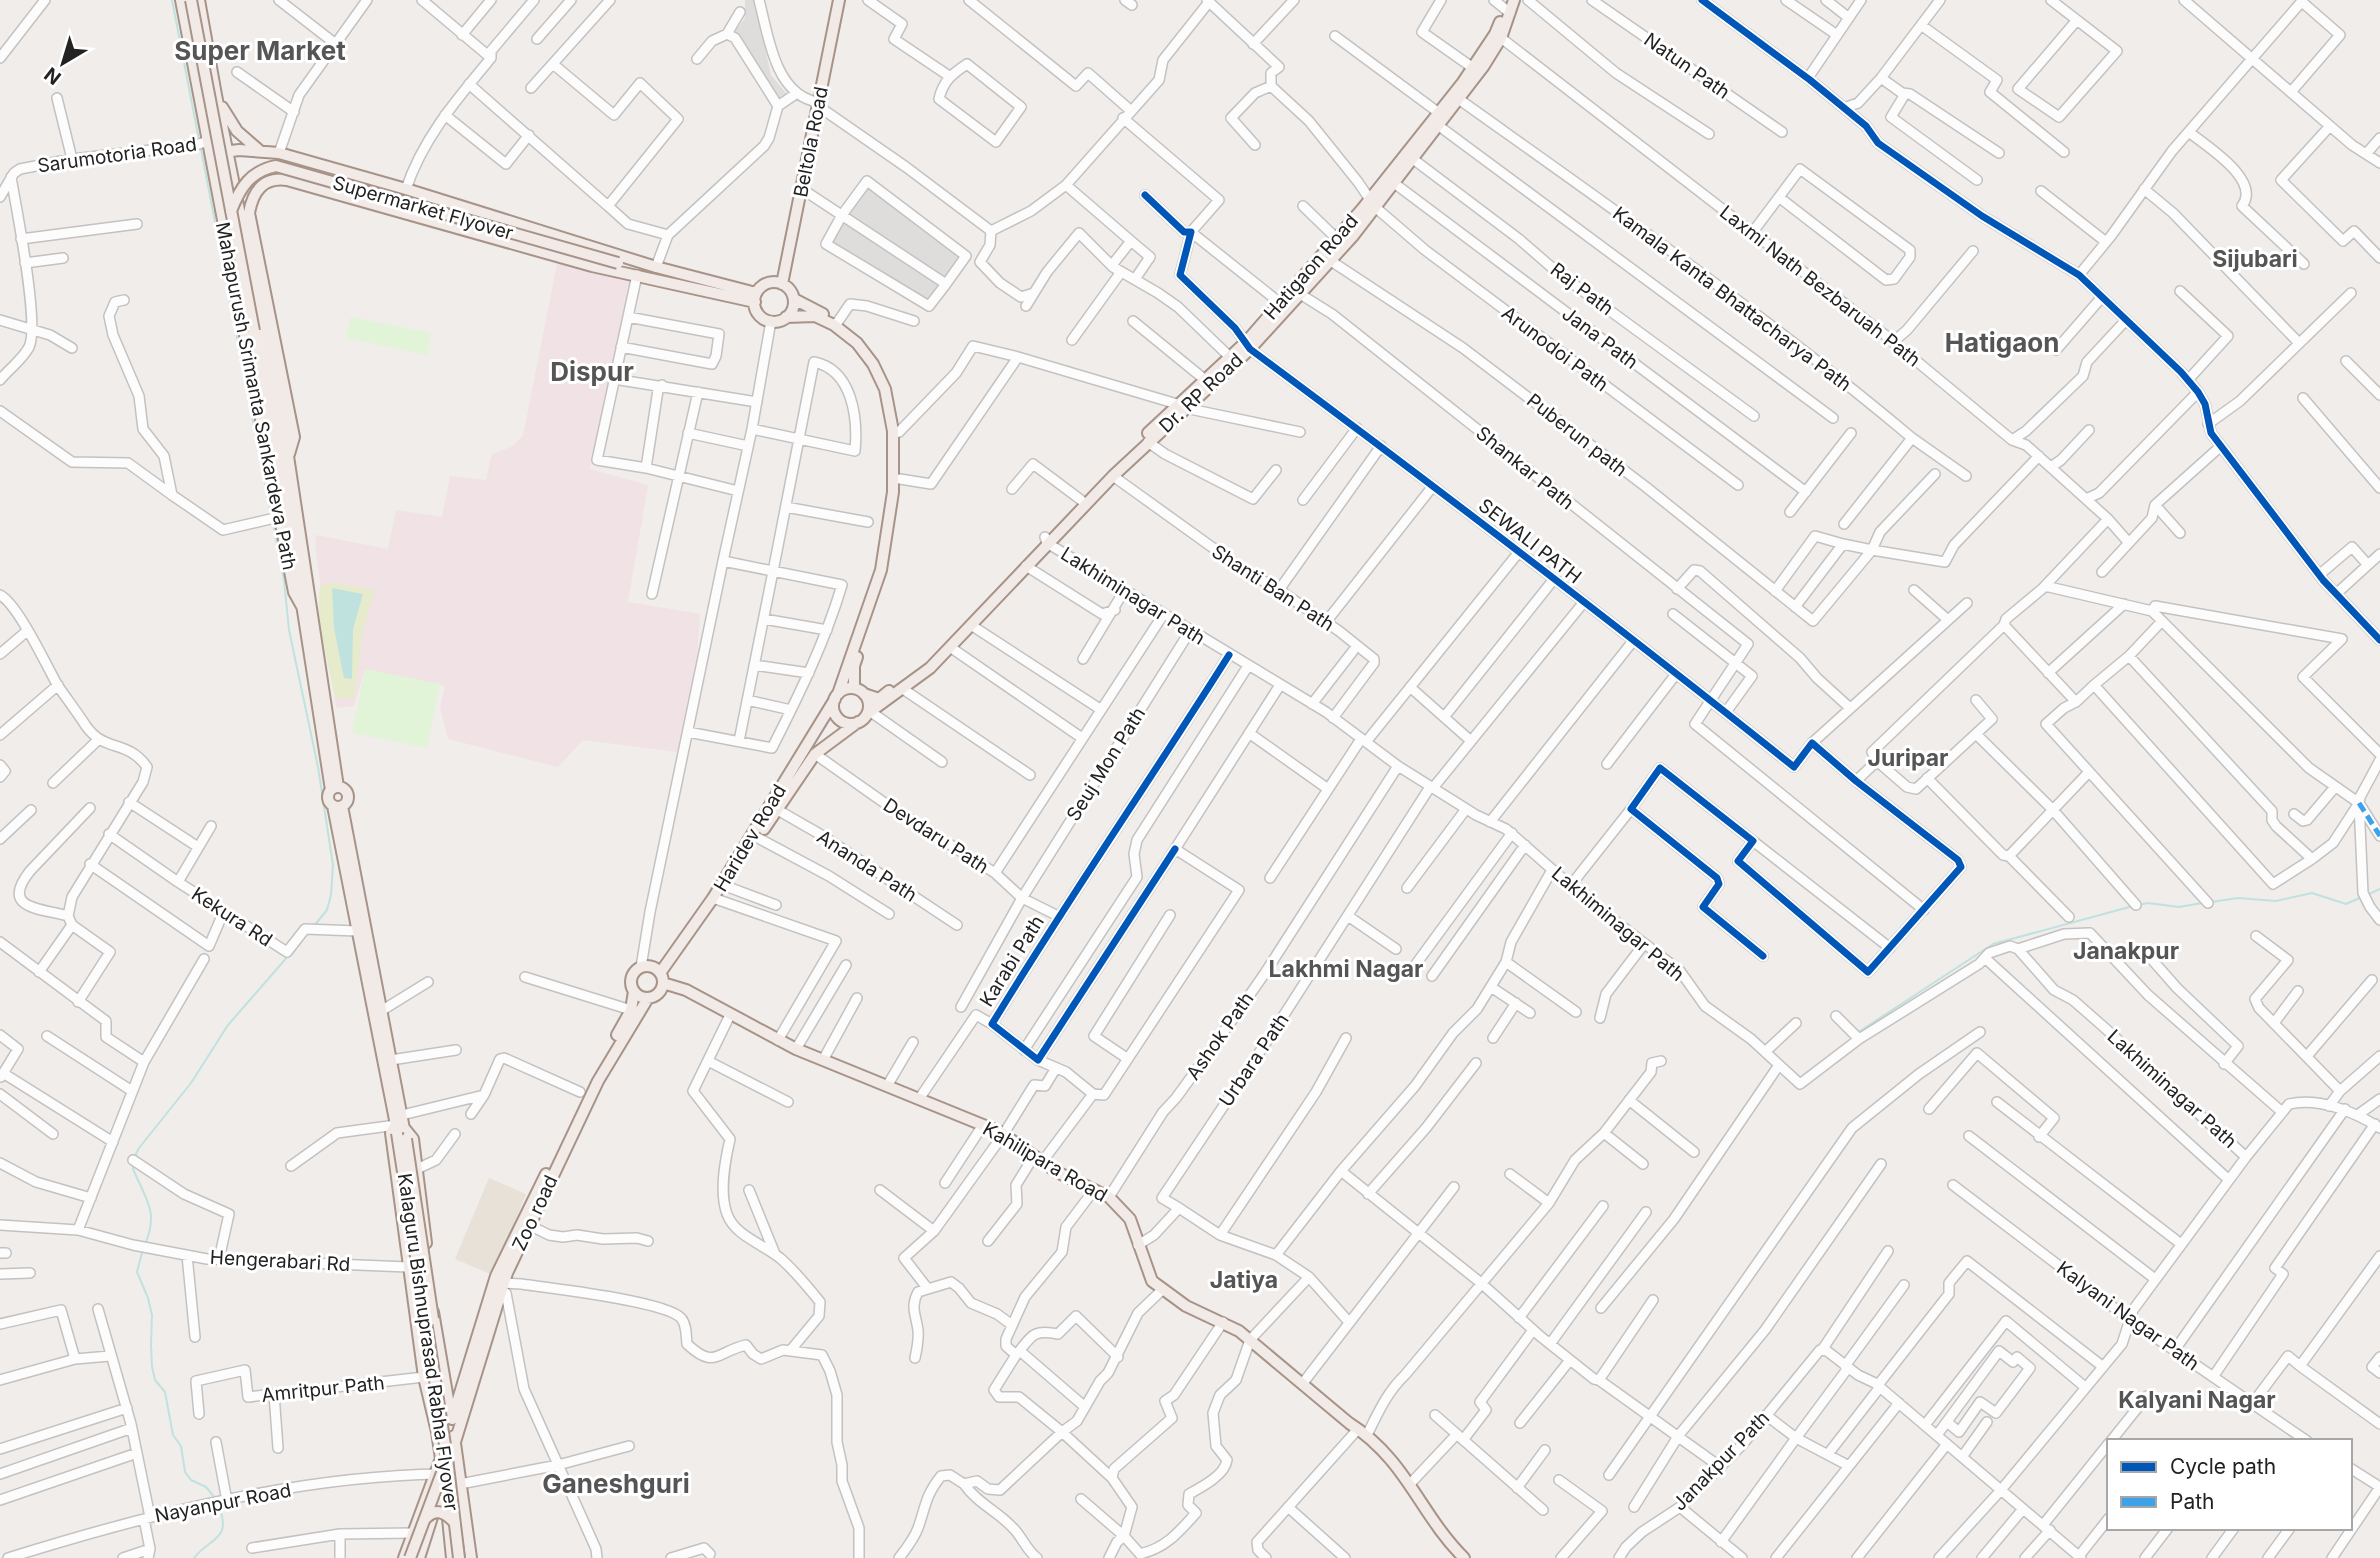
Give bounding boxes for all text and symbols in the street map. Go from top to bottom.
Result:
north arrow [28,28,98,98]
street label: Natun Path [1640,28,1734,104]
district label: Super Market [174,35,346,66]
text: N [40,62,66,90]
street label: Beltola Road [789,85,833,199]
street label: Sarumotoria Road [36,132,198,178]
street label: Supermarket Flyover [330,171,516,245]
street label: Laxmi Nath Bezbaruah Path [1715,201,1925,371]
street label: Kamala Kanta Bhattacharya Path [1608,202,1856,396]
street label: Hatigaon Road [1259,210,1363,324]
street label: Mahapurush Srimanta Sankardeva Path [211,220,301,572]
district label: Sijubari [2212,245,2298,273]
street label: Raj Path [1546,258,1618,320]
street label: Arunodoi Path [1497,301,1613,397]
street label: Jana Path [1558,302,1642,374]
district label: Hatigaon [1945,327,2059,358]
street label: Dr. RP Road [1154,348,1248,438]
district label: Dispur [550,356,634,387]
street label: Puberun path [1522,389,1632,481]
street label: Shankar Path [1471,422,1579,514]
street label: SEWALI PATH [1474,494,1586,588]
street label: Shanti Ban Path [1207,540,1339,636]
street label: Lakhiminagar Path [1057,542,1209,650]
street label: Seuj Mon Path [1062,703,1150,825]
district label: Juripar [1868,744,1948,772]
street label: Haridev Road [709,780,791,896]
street label: Devdaru Path [879,793,993,879]
street label: Ananda Path [813,825,921,907]
street label: Lakhiminagar Path [1547,862,1689,986]
street label: Kekura Rd [187,882,277,952]
street label: Karabi Path [975,911,1049,1011]
district label: Janakpur [2073,937,2179,965]
district label: Lakhmi Nagar [1269,955,1423,983]
street label: Ashok Path [1181,988,1259,1084]
street label: Urbara Path [1214,1009,1294,1111]
street label: Lakhiminagar Path [2103,1025,2241,1153]
street label: Kahilipara Road [979,1117,1111,1207]
street label: Kalaguru Bishnuprasad Rabha Flyover [393,1172,463,1512]
street label: Zoo road [508,1172,562,1254]
street label: Hengerabari Rd [209,1246,351,1276]
street label: Kalyani Nagar Path [2052,1257,2204,1375]
district label: Jatiya [1210,1266,1278,1294]
street label: Amritpur Path [260,1371,386,1407]
district label: Kalyani Nagar [2118,1386,2276,1414]
street label: Janakpur Path [1668,1406,1774,1516]
legend [2107,1439,2352,1530]
text: Cycle path [2170,1454,2276,1479]
district label: Ganeshguri [542,1468,690,1499]
street label: Nayanpur Road [153,1479,293,1527]
text: Path [2170,1489,2215,1514]

